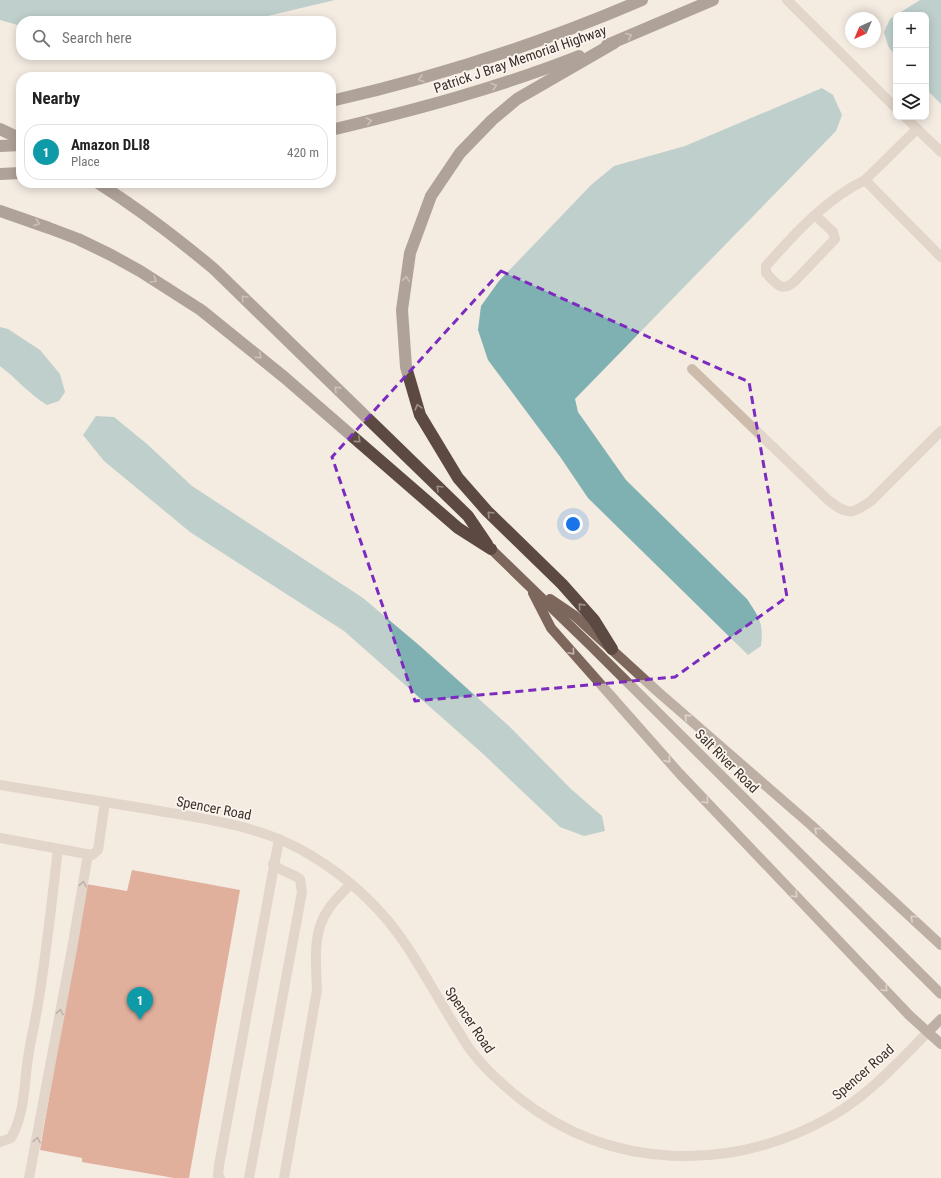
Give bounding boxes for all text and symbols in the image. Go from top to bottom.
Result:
north arrow [845,12,881,48]
map controls [893,12,929,120]
button: + [893,12,929,48]
search box [16,16,336,60]
street label: Patrick J Bray Memorial Highway [432,22,609,96]
icon: search [30,27,52,49]
text: Search here [62,29,132,47]
one-way arrow [625,33,633,41]
button: − [893,48,929,84]
one-way arrow [417,74,424,83]
one-way arrow [490,82,497,91]
button: layers [893,84,929,120]
text: Nearby [32,88,80,108]
one-way arrow [366,117,372,125]
text: Amazon DLI8 [71,136,150,154]
text: 1 [43,145,49,160]
text: 420 m [287,145,319,160]
text: Place [71,154,100,169]
one-way arrow [33,219,40,227]
one-way arrow [150,275,157,282]
one-way arrow [402,276,410,282]
one-way arrow [241,295,249,303]
one-way arrow [254,351,262,358]
one-way arrow [334,386,342,393]
one-way arrow [414,404,423,411]
one-way arrow [353,435,361,442]
one-way arrow [436,485,444,493]
one-way arrow [487,511,495,519]
your location [563,514,583,534]
one-way arrow [579,603,586,611]
one-way arrow [568,647,575,655]
one-way arrow [685,715,692,722]
street label: Salt River Road [692,726,762,796]
one-way arrow [663,755,670,763]
street label: Spencer Road [175,793,253,823]
one-way arrow [701,796,708,804]
one-way arrow [814,827,822,835]
one-way arrow [78,881,87,887]
one-way arrow [791,890,798,898]
one-way arrow [910,915,918,923]
street label: Spencer Road [442,984,498,1056]
one-way arrow [880,985,887,992]
pin: 1 [127,987,153,1020]
one-way arrow [56,1009,64,1015]
street label: Spencer Road [829,1041,897,1103]
one-way arrow [33,1137,41,1143]

